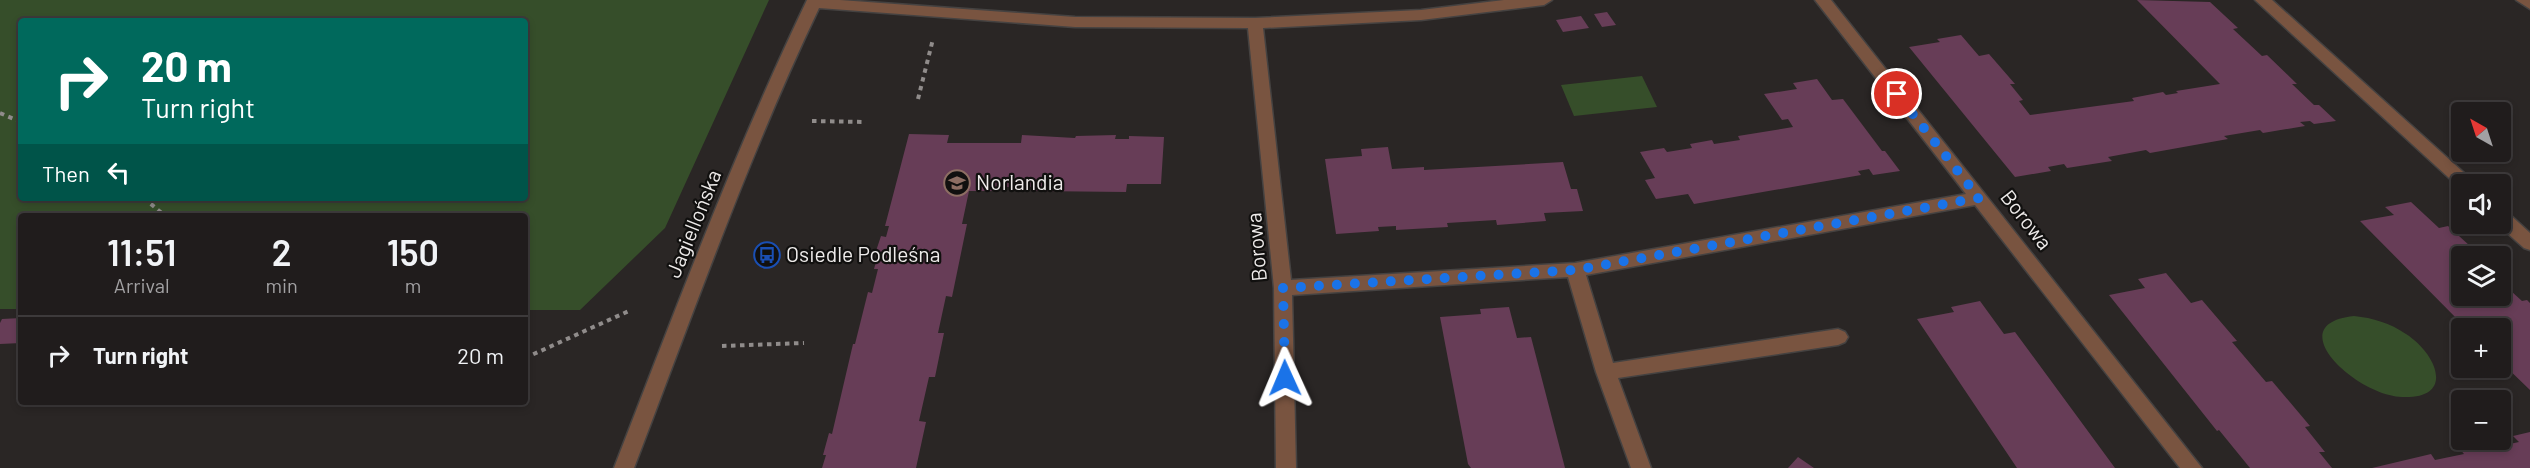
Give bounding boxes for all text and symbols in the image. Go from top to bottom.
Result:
text: 20 m [141,40,232,90]
icon: right [42,42,120,120]
pin [1871,68,1922,119]
icon: arrive [1880,77,1913,110]
text: Turn right [141,91,255,123]
north arrow [2451,102,2511,162]
map controls [2451,102,2511,450]
icon: left [102,156,135,189]
text: Then [42,160,90,186]
street label: Jagiellońska [660,166,726,281]
school or university icon: Norlandia [942,168,972,198]
place label: Norlandia [976,169,1064,194]
button: sound [2451,174,2511,234]
street label: Borowa [1996,184,2058,254]
street label: Borowa [1240,212,1271,283]
text: 11:51 [107,230,177,273]
text: 2 [272,230,292,273]
text: 150 [387,230,439,273]
bus stop icon: Osiedle Podleśna [752,240,782,270]
place label: Osiedle Podleśna [786,241,940,266]
button: layers [2451,246,2511,306]
text: Arrival [114,273,170,297]
text: min [265,273,298,297]
text: m [405,273,421,297]
button: + [2451,318,2511,378]
icon: right [42,339,75,372]
text: Turn right [93,342,188,368]
text: 20 m [457,342,504,368]
position arrow [1253,346,1317,410]
button: − [2451,390,2511,450]

